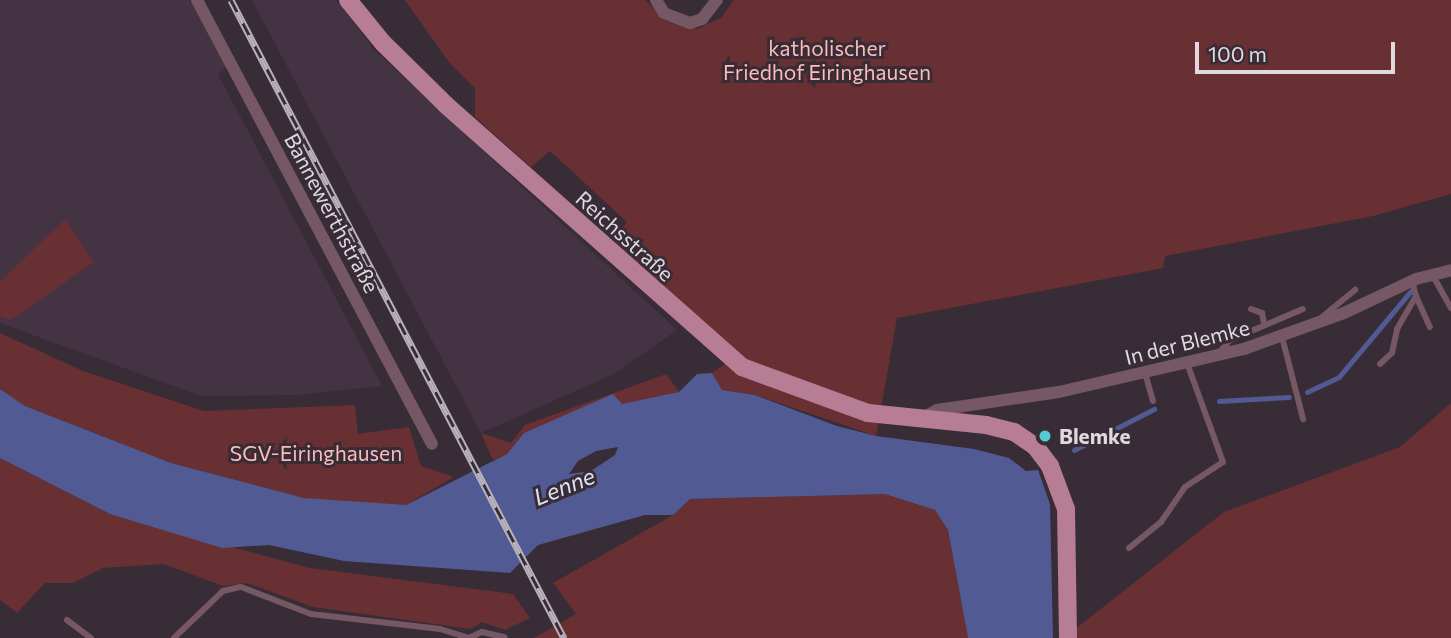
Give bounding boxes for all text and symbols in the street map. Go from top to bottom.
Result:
scale bar [1199,28,1398,72]
park label: katholischer Friedhof Eiringhausen [723,35,931,85]
text: 100 m [1208,41,1267,66]
street label: Bannewerthstraße [279,129,385,297]
street label: Reichsstraße [571,186,679,286]
street label: In der Blemke [1122,314,1252,370]
place label: Blemke [1059,423,1131,449]
marker: Blemke [1037,428,1053,444]
park label: SGV-Eiringhausen [230,440,402,466]
water label: Lenne [529,461,599,511]

